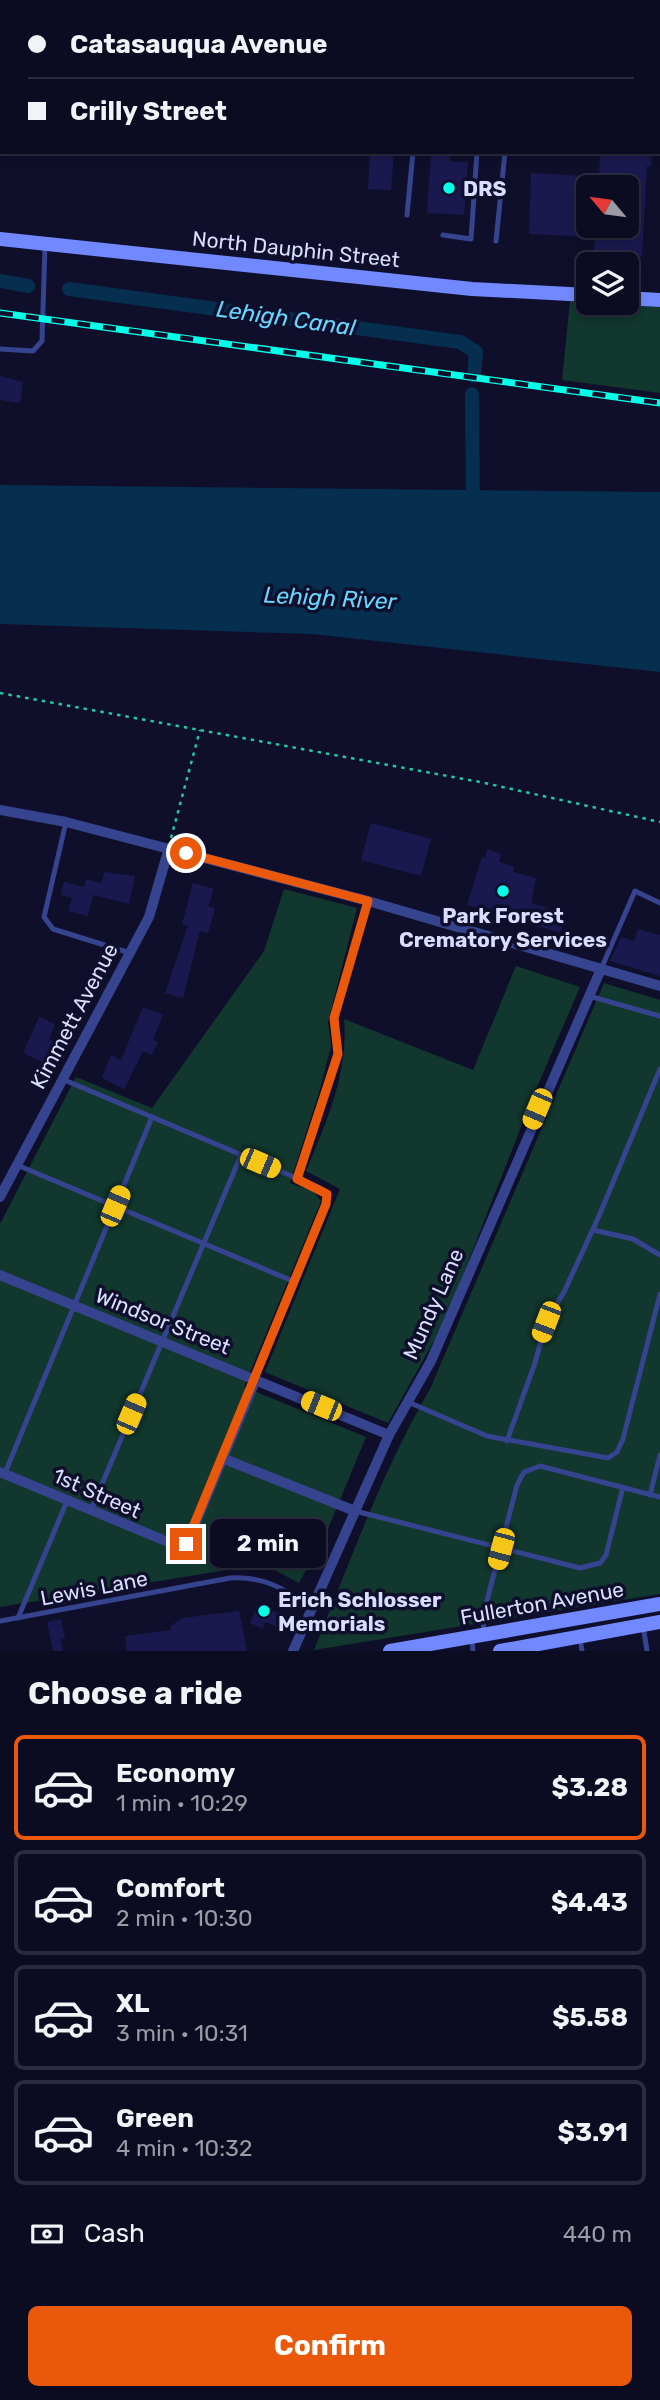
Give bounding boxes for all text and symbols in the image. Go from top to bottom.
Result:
text: Catasauqua Avenue [70,29,328,60]
text: Crilly Street [70,96,227,127]
north arrow [576,175,639,238]
map controls [576,175,639,315]
place label: DRS [463,176,507,201]
marker: DRS [441,180,457,196]
street label: North Dauphin Street [191,226,401,272]
button: layers [576,252,639,315]
water label: Lehigh Canal [215,294,358,342]
water label: Lehigh River [263,581,398,616]
route start [170,837,202,869]
marker: Park Forest Crematory Services [495,883,511,899]
place label: Park Forest Crematory Services [399,903,607,952]
street label: Kimmett Avenue [25,939,123,1093]
car [520,1086,555,1132]
car [237,1145,284,1181]
car [98,1183,133,1229]
street label: Mundy Lane [397,1245,469,1363]
street label: Windsor Street [92,1283,234,1359]
car [529,1299,564,1345]
car [298,1388,345,1424]
car [114,1391,149,1437]
street label: 1st Street [49,1463,145,1523]
callout: 2 min [210,1520,326,1568]
car [486,1526,517,1572]
route end [170,1528,202,1560]
text: 2 min [237,1529,299,1557]
street label: Lewis Lane [38,1565,150,1611]
street label: Fullerton Avenue [458,1576,626,1630]
place label: Erich Schlosser Memorials [278,1587,442,1636]
marker: Erich Schlosser Memorials [256,1603,272,1619]
text: Choose a ride [28,1674,242,1712]
icon: car [32,1756,95,1819]
text: Economy [116,1758,235,1789]
text: $3.28 [552,1772,628,1803]
text: 1 min · 10:29 [116,1789,248,1817]
icon: car [32,1871,95,1934]
text: Comfort [116,1873,225,1904]
text: $4.43 [551,1887,628,1918]
text: 2 min · 10:30 [116,1904,253,1932]
icon: car [32,1986,95,2049]
text: XL [116,1988,149,2019]
text: $5.58 [552,2002,628,2033]
text: 3 min · 10:31 [116,2019,248,2047]
icon: car [32,2101,95,2164]
text: Green [116,2103,194,2134]
text: $3.91 [558,2117,628,2148]
text: 4 min · 10:32 [116,2134,252,2162]
icon: cash [28,2215,66,2253]
text: Cash [84,2218,145,2249]
text: 440 m [563,2220,632,2248]
button: Confirm [28,2306,632,2386]

